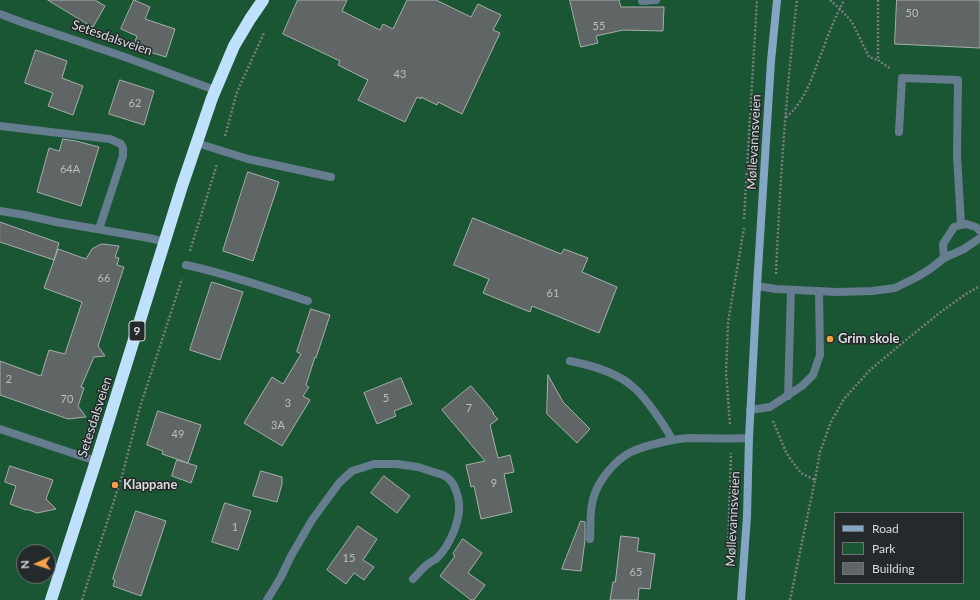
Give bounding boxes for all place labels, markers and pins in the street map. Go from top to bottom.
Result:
place label: Grim skole [838,331,900,347]
marker: Grim skole [825,334,835,344]
place label: Klappane [123,477,177,493]
marker: Klappane [110,480,120,490]

